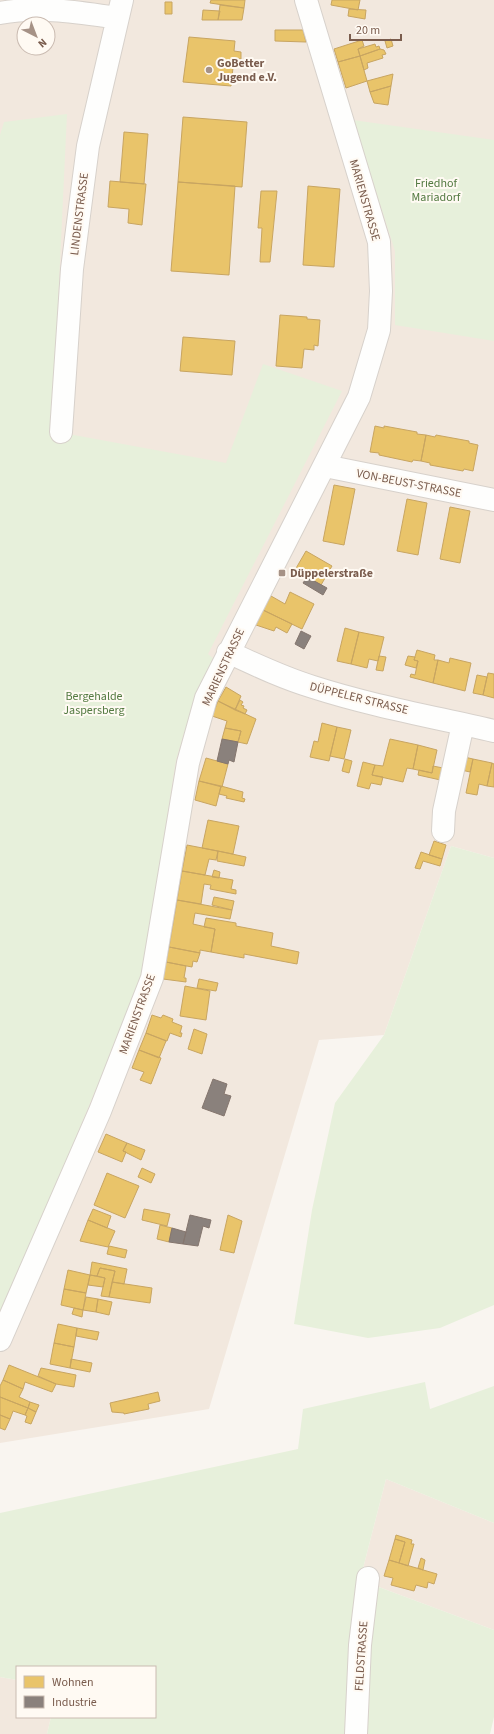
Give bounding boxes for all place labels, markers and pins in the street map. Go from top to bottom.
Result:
place label: GoBetter Jugend e.V. [217,55,277,86]
marker: GoBetter Jugend e.V. [204,65,214,75]
place label: Düppelerstraße [290,565,373,582]
marker: Düppelerstraße [277,568,287,578]

